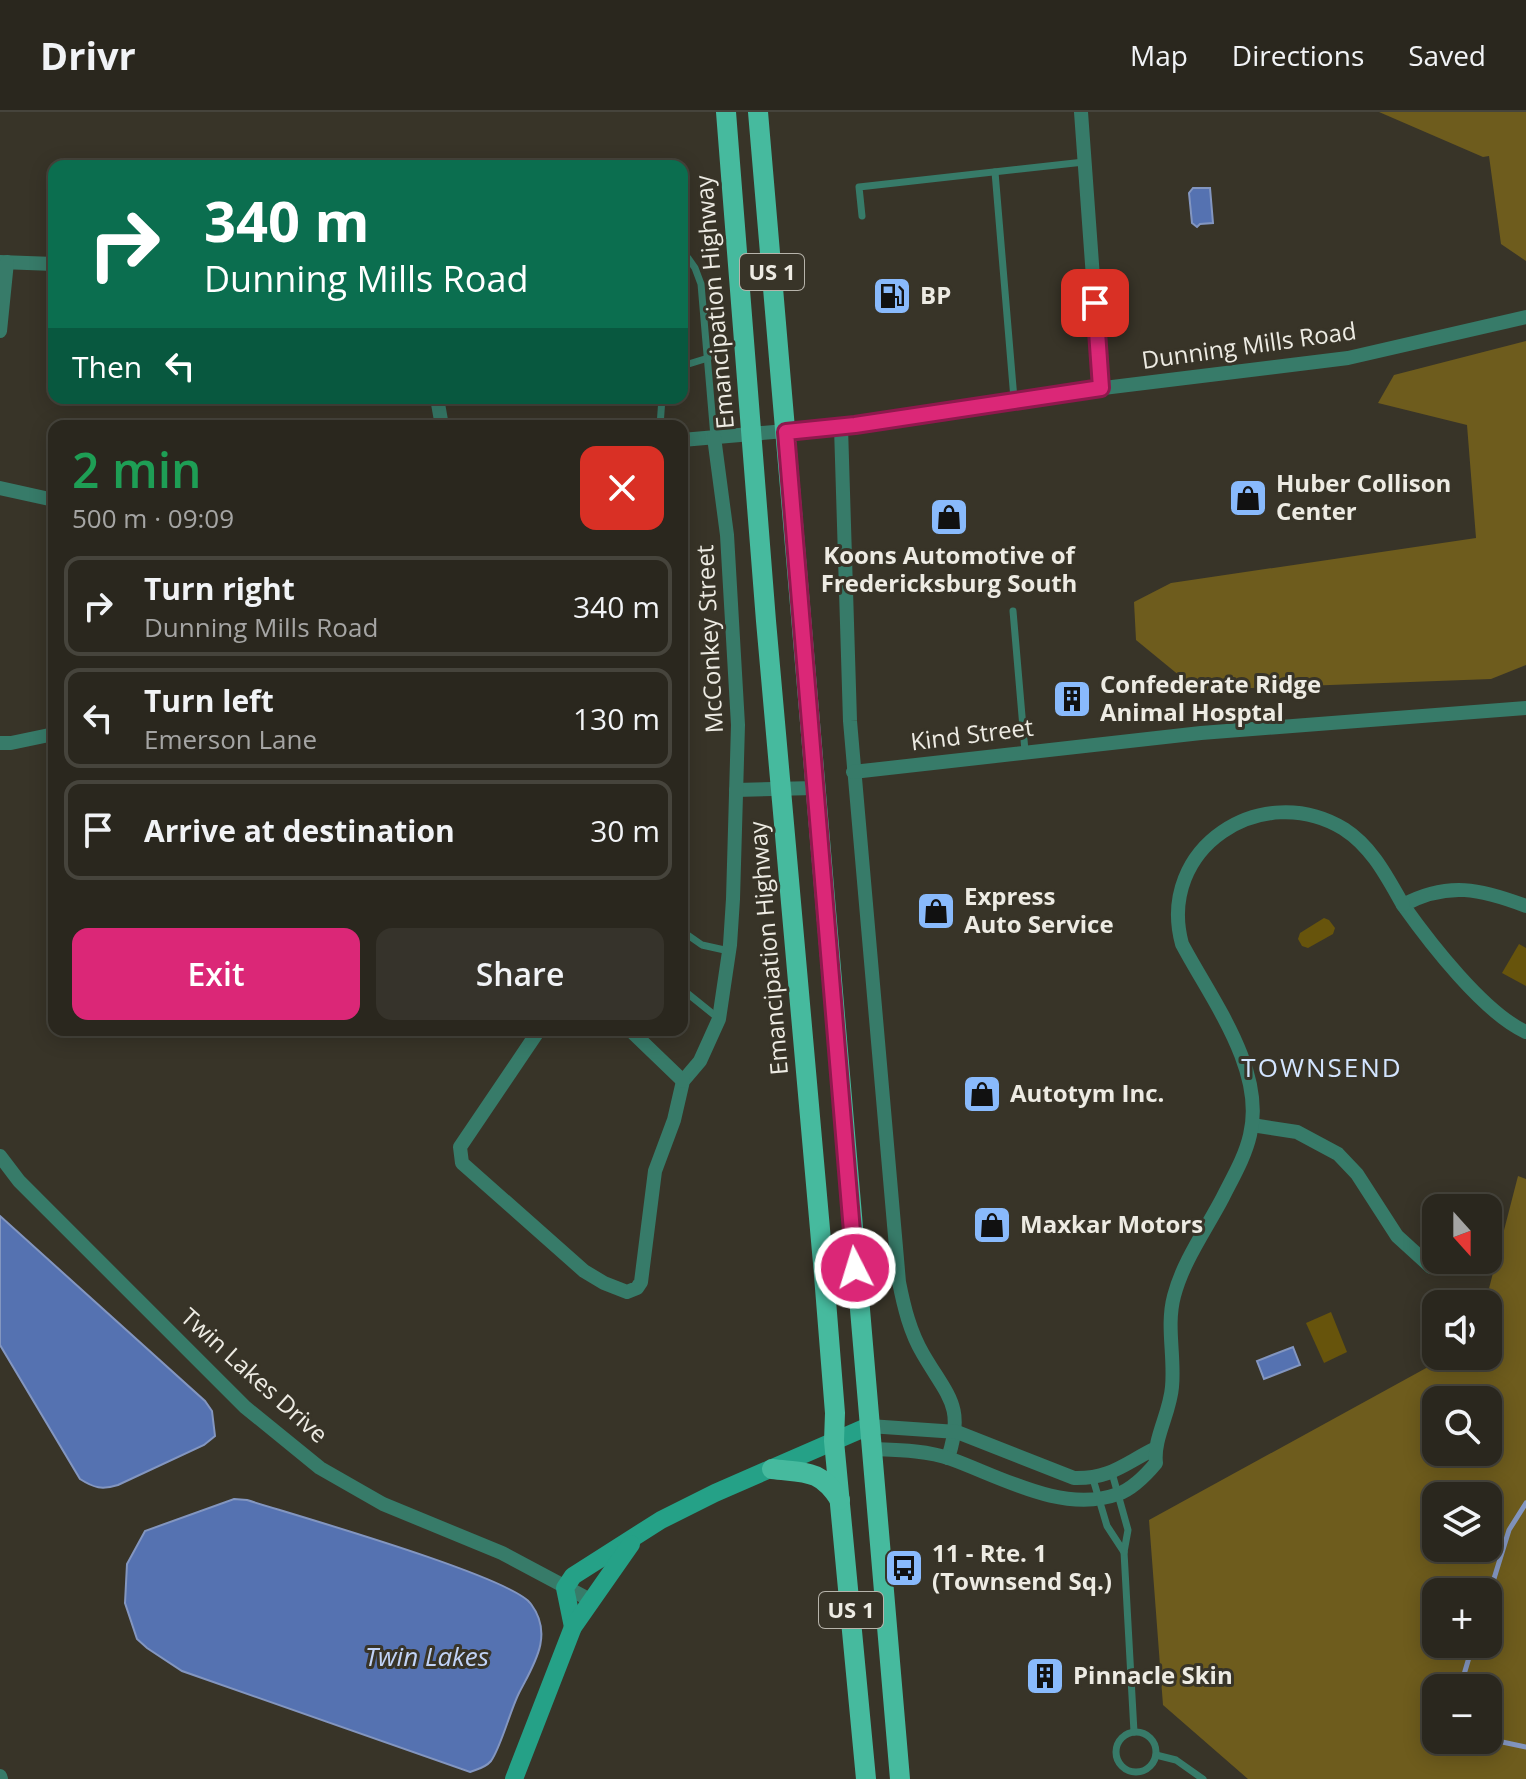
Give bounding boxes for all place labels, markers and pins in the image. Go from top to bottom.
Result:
pin [1061,269,1129,337]
fuel station icon: BP [871,275,913,317]
place label: BP [920,278,951,311]
place label: Huber Collison Center [1276,466,1451,527]
shop icon: Huber Collison Center [1227,477,1269,519]
shop icon: Koons Automotive of Fredericksburg South [928,496,970,538]
place label: Koons Automotive of Fredericksburg South [821,538,1077,599]
place label: Confederate Ridge Animal Hosptal [1100,667,1321,728]
building icon: Confederate Ridge Animal Hosptal [1051,678,1093,720]
place label: Express Auto Service [964,879,1114,940]
shop icon: Express Auto Service [915,890,957,932]
shop icon: Autotym Inc. [961,1073,1003,1115]
place label: Autotym Inc. [1010,1076,1164,1109]
shop icon: Maxkar Motors [971,1204,1013,1246]
place label: Maxkar Motors [1020,1207,1203,1240]
place label: 11 - Rte. 1 (Townsend Sq.) [932,1536,1112,1597]
bus stop icon: 11 - Rte. 1 (Townsend Sq.) [883,1547,925,1589]
building icon: Pinnacle Skin [1024,1655,1066,1697]
place label: Pinnacle Skin [1073,1658,1233,1691]

